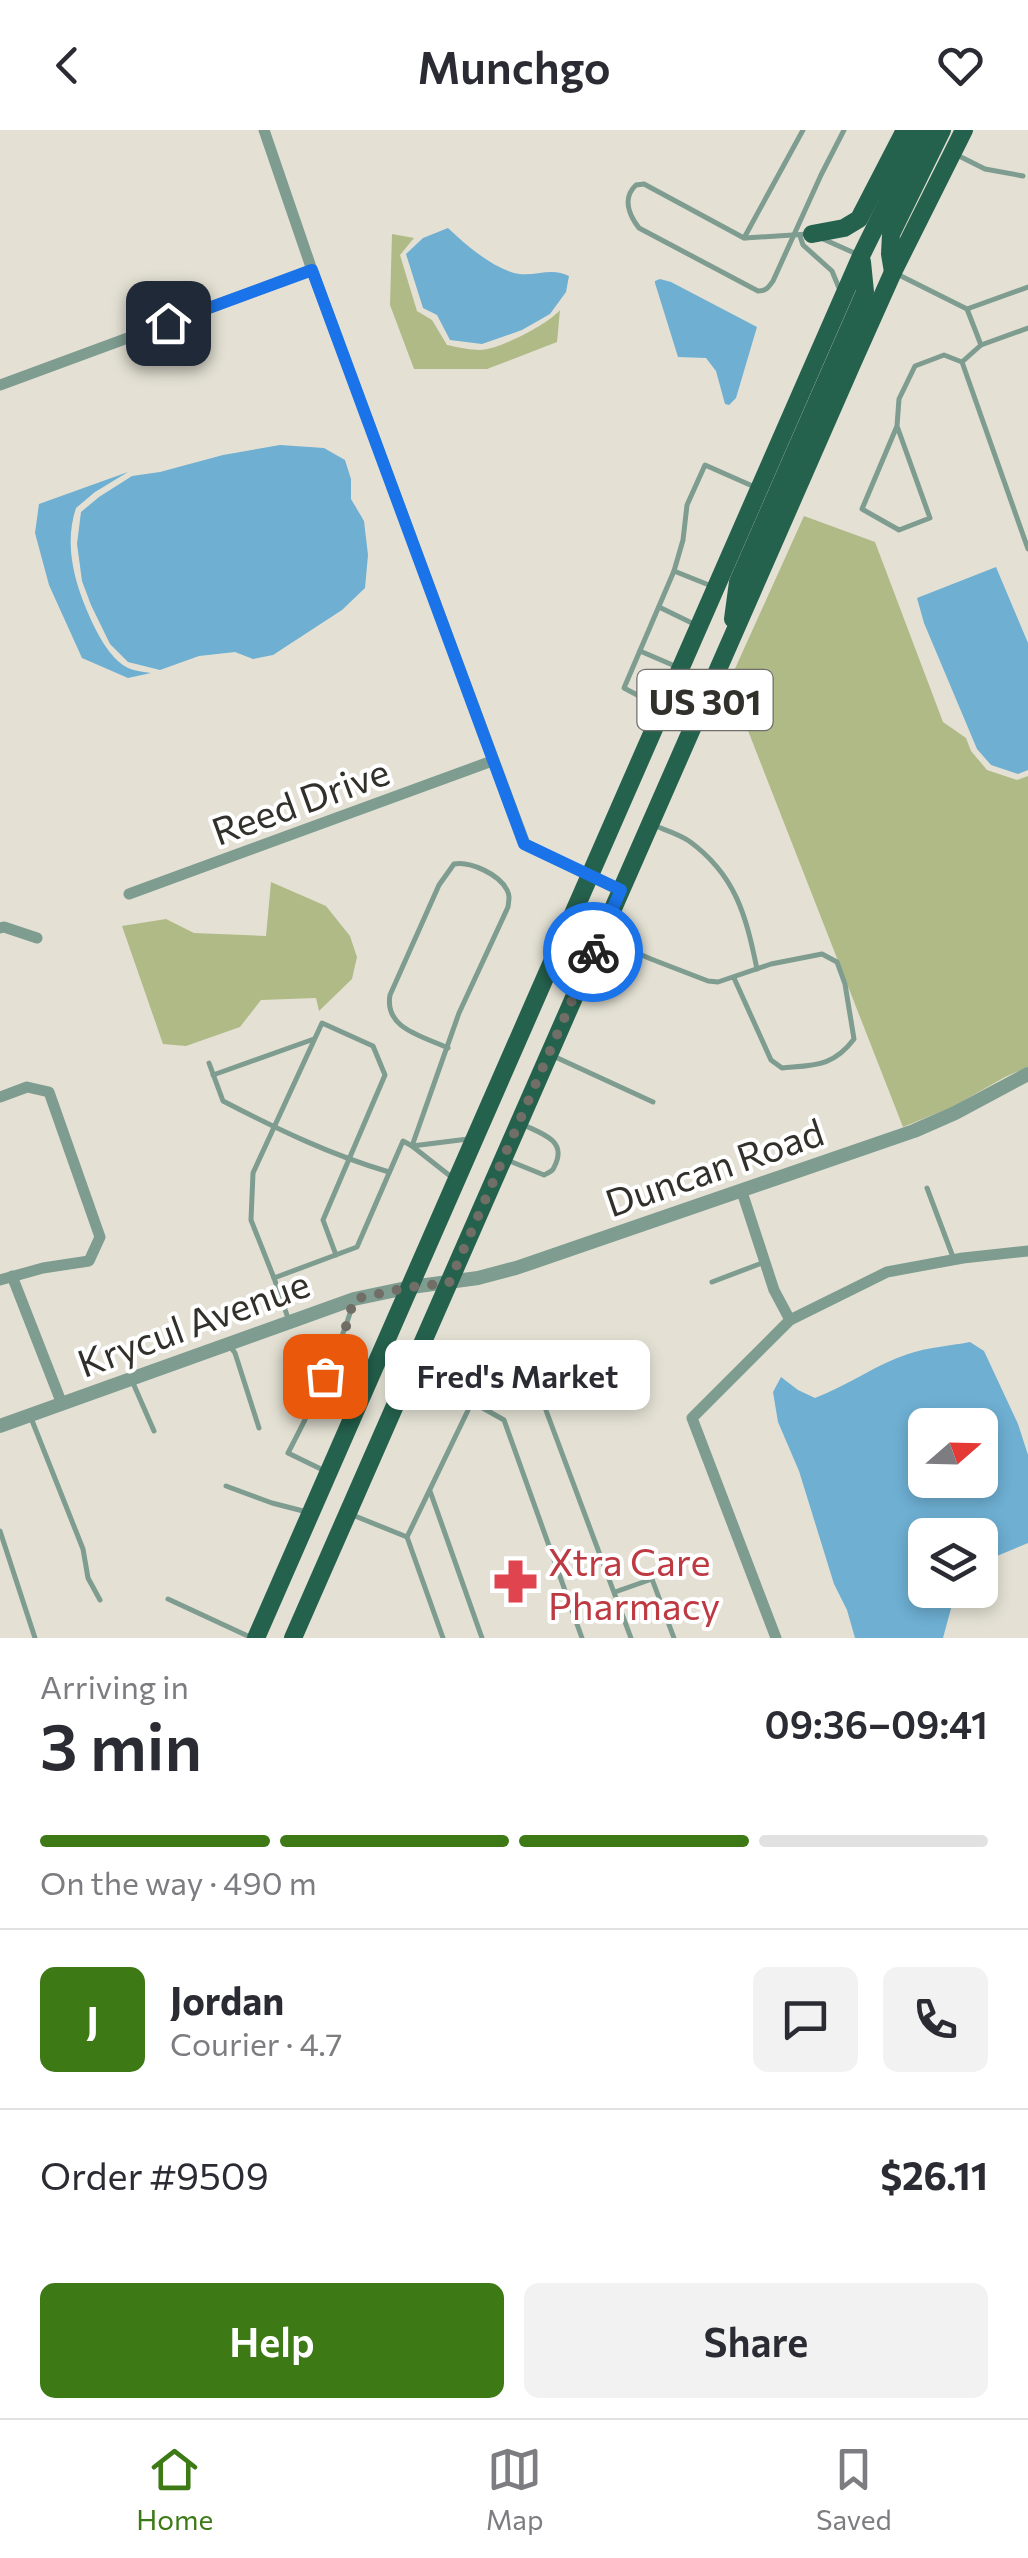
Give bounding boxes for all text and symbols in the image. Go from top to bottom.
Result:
icon: back [40,38,95,93]
text: Munchgo [417,38,611,93]
icon: heart [933,38,988,93]
pin [126,281,211,366]
icon: home [141,296,196,351]
road number: US 301 [638,670,772,730]
street label: Reed Drive [205,746,395,854]
courier [543,902,643,1002]
icon: bike [566,925,621,980]
street label: Duncan Road [599,1107,829,1225]
street label: Krycul Avenue [71,1258,315,1386]
pin [283,1334,368,1419]
callout: Fred's Market [385,1341,650,1411]
icon: bag [298,1349,353,1404]
text: Fred's Market [417,1355,618,1395]
north arrow [908,1408,998,1498]
map controls [908,1408,998,1608]
button: layers [908,1518,998,1608]
place label: Xtra Care Pharmacy [548,1537,720,1628]
pharmacy icon: Xtra Care Pharmacy [491,1558,539,1606]
text: Arriving in [40,1666,189,1706]
text: 09:36–09:41 [765,1700,988,1747]
text: 3 min [40,1704,202,1783]
text: On the way · 490 m [40,1862,317,1902]
button: chat [753,1967,858,2072]
button: phone [883,1967,988,2072]
text: Jordan [170,1976,284,2023]
text: J [86,1996,99,2043]
text: Courier · 4.7 [170,2023,343,2063]
text: Order #9509 [40,2151,269,2198]
text: $26.11 [880,2151,988,2198]
button: Help [40,2283,504,2398]
button: Share [524,2283,988,2398]
tab: Home [136,2442,213,2536]
tab: Map [486,2442,544,2536]
tab: Saved [816,2442,892,2536]

